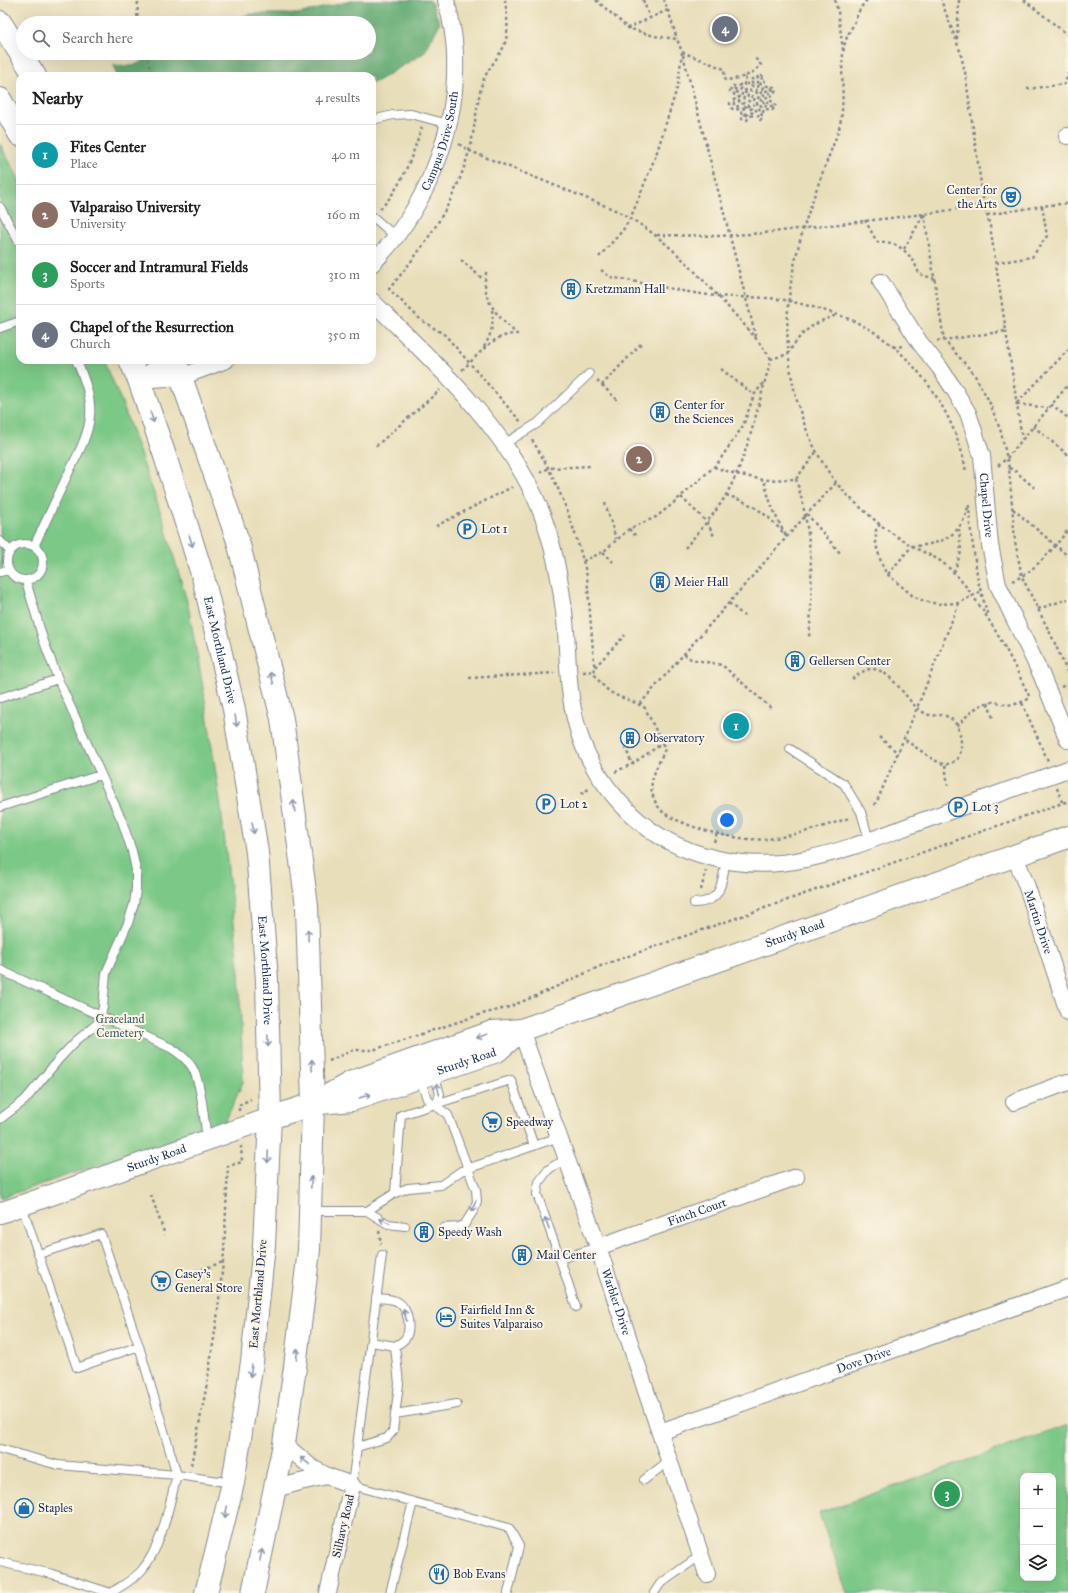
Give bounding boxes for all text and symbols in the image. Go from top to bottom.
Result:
pin: 4 [712,14,738,44]
search box [16,16,376,60]
icon: search [30,27,52,49]
text: Search here [62,29,133,47]
text: Nearby [32,88,83,109]
text: 4 results [315,90,360,106]
street label: Campus Drive South [418,90,461,193]
text: Fites Center [70,138,146,156]
text: 1 [42,147,48,163]
text: 40 m [331,147,360,163]
text: Place [70,156,97,172]
place label: Center for the Arts [947,183,997,211]
theatre icon: Center for the Arts [1000,186,1022,208]
text: Valparaiso University [70,198,200,216]
text: 2 [42,207,48,223]
text: 160 m [327,207,360,223]
text: University [70,216,126,232]
text: Soccer and Intramural Fields [70,258,248,276]
text: 3 [42,267,48,283]
text: 310 m [328,267,360,283]
text: Sports [70,276,105,292]
building icon: Kretzmann Hall [560,278,582,300]
place label: Kretzmann Hall [585,282,666,296]
text: Chapel of the Resurrection [70,318,234,336]
text: 4 [41,327,49,343]
text: 350 m [327,327,360,343]
text: Church [70,336,110,352]
place label: Center for the Sciences [674,398,734,426]
building icon: Center for the Sciences [649,401,671,423]
one-way arrow [148,411,156,423]
pin: 2 [626,444,652,474]
street label: Chapel Drive [977,472,996,538]
parking icon: Lot 1 [456,518,478,540]
place label: Lot 1 [481,522,508,536]
one-way arrow [188,534,195,547]
building icon: Meier Hall [649,571,671,593]
place label: Meier Hall [674,575,729,589]
street label: East Morthland Drive [201,595,240,705]
building icon: Gellersen Center [784,650,806,672]
place label: Gellersen Center [809,654,891,668]
one-way arrow [268,672,275,685]
pin: 1 [723,711,749,741]
one-way arrow [232,715,240,728]
building icon: Observatory [619,727,641,749]
place label: Observatory [644,731,705,745]
parking icon: Lot 2 [535,793,557,815]
parking icon: Lot 3 [947,796,969,818]
place label: Lot 2 [560,797,588,811]
one-way arrow [290,800,298,813]
place label: Lot 3 [972,800,999,814]
your location [717,810,737,830]
one-way arrow [249,821,257,834]
street label: Martin Drive [1021,888,1055,956]
street label: East Morthland Drive [255,915,275,1025]
street label: Sturdy Road [763,917,826,950]
one-way arrow [304,929,312,942]
park label: Graceland Cemetery [95,1012,145,1040]
one-way arrow [477,1032,489,1040]
one-way arrow [264,1034,272,1047]
street label: Sturdy Road [435,1045,498,1078]
one-way arrow [308,1059,316,1072]
one-way arrow [434,1082,442,1095]
one-way arrow [359,1092,372,1099]
supermarket icon: Speedway [481,1111,503,1133]
place label: Speedway [506,1115,554,1129]
street label: Sturdy Road [125,1141,188,1175]
one-way arrow [264,1150,272,1163]
one-way arrow [307,1176,315,1189]
street label: Finch Court [666,1195,729,1229]
one-way arrow [470,1199,478,1211]
one-way arrow [379,1217,391,1224]
one-way arrow [542,1217,550,1229]
building icon: Speedy Wash [413,1221,435,1243]
place label: Speedy Wash [438,1225,502,1239]
street label: East Morthland Drive [246,1239,270,1349]
building icon: Mail Center [511,1244,533,1266]
place label: Mail Center [536,1248,596,1262]
place label: Casey's General Store [175,1267,242,1295]
street label: Warbler Drive [599,1267,634,1337]
supermarket icon: Casey's General Store [150,1270,172,1292]
place label: Fairfield Inn & Suites Valparaiso [460,1303,543,1331]
hotel icon: Fairfield Inn & Suites Valparaiso [435,1306,457,1328]
one-way arrow [401,1308,409,1321]
street label: Dove Drive [835,1344,893,1376]
one-way arrow [293,1348,301,1361]
one-way arrow [247,1364,255,1377]
one-way arrow [299,1457,310,1466]
map controls [1020,1473,1056,1581]
button: + [1020,1473,1056,1509]
pin: 3 [934,1479,960,1509]
street label: Silhavy Road [329,1493,357,1559]
shop icon: Staples [13,1497,35,1519]
place label: Staples [38,1501,73,1515]
one-way arrow [221,1505,229,1518]
button: − [1020,1509,1056,1545]
button: layers [1020,1545,1056,1581]
one-way arrow [257,1549,265,1562]
restaurant icon: Bob Evans [428,1563,450,1585]
place label: Bob Evans [453,1567,506,1581]

